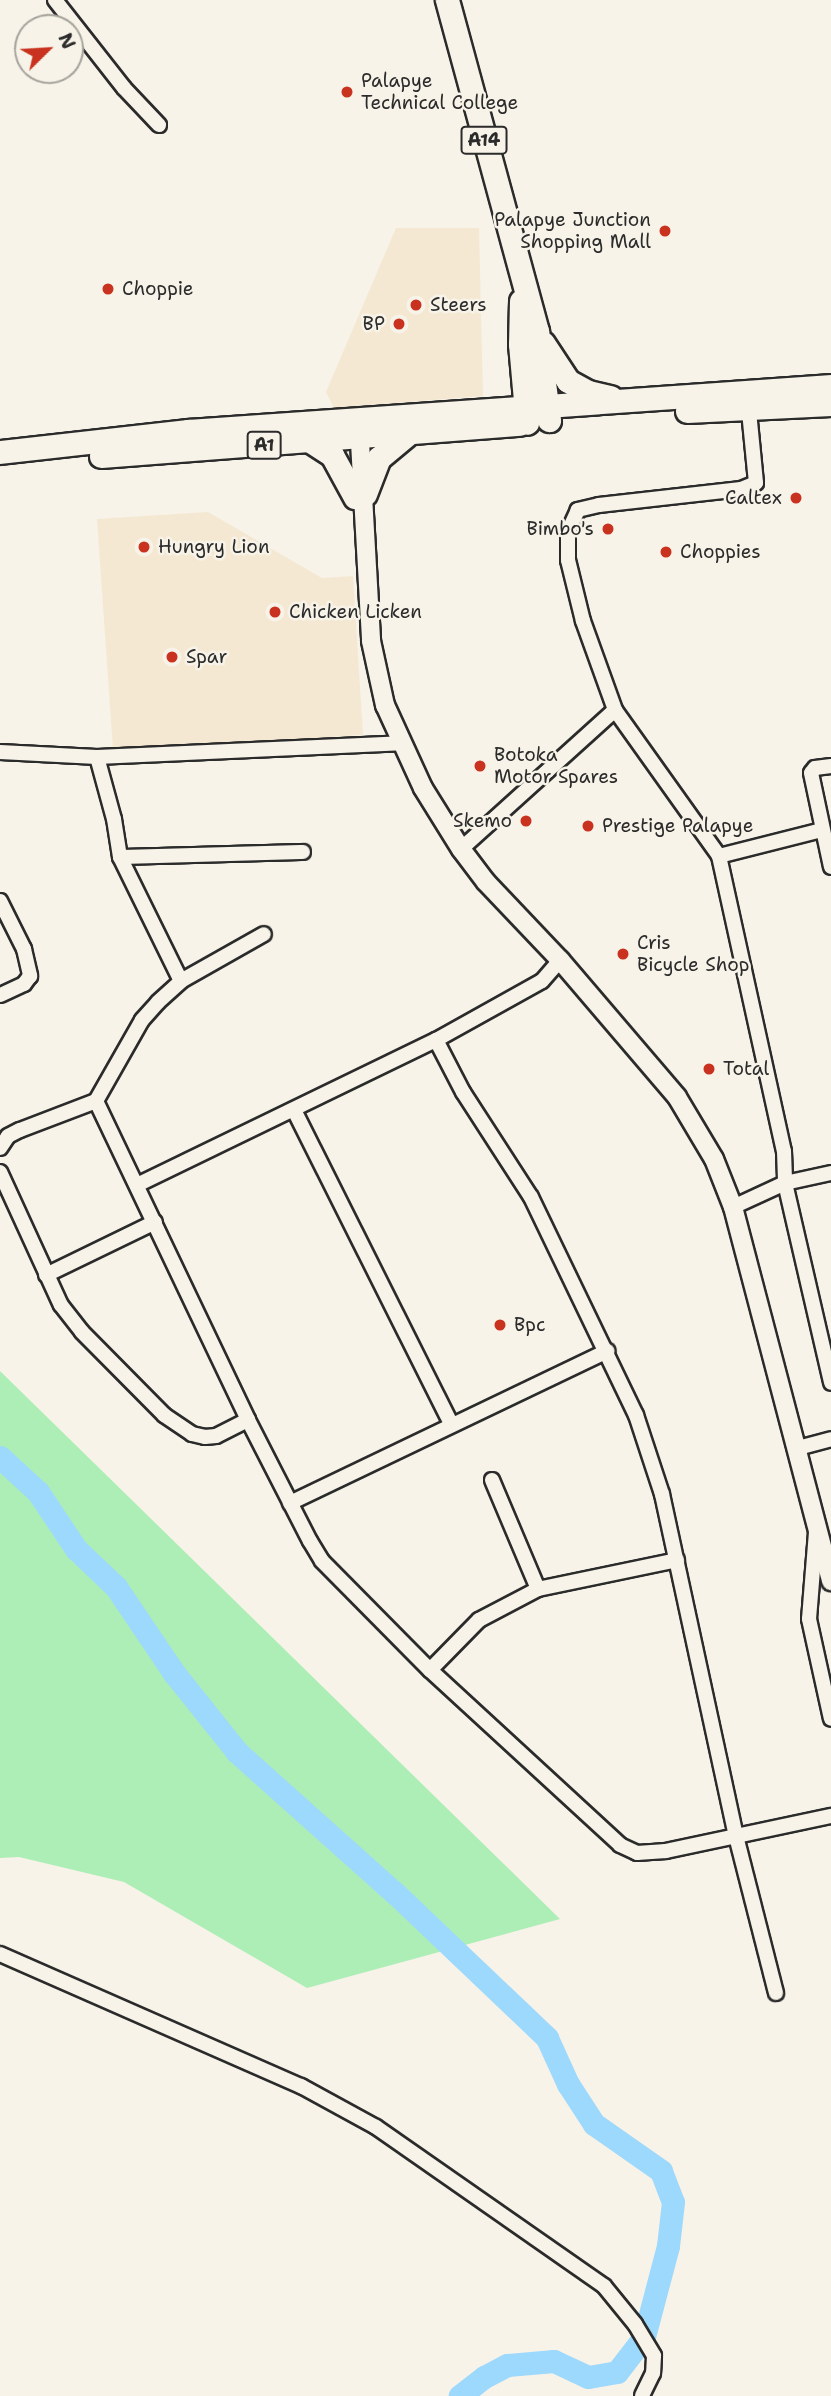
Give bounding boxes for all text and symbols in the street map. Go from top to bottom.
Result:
north arrow [14,14,84,84]
text: N [52,29,81,53]
place label: Palapye Technical College [361,70,518,114]
marker: Palapye Technical College [339,84,355,100]
road number: A14 [460,125,508,154]
place label: Palapye Junction Shopping Mall [494,209,651,253]
marker: Palapye Junction Shopping Mall [657,223,673,239]
place label: Choppie [122,278,194,300]
marker: Choppie [100,281,116,297]
place label: Steers [430,294,487,316]
marker: Steers [408,297,424,313]
place label: BP [363,313,385,335]
marker: BP [391,316,407,332]
road number: A1 [246,430,282,460]
place label: Caltex [725,487,782,509]
marker: Caltex [788,490,804,506]
place label: Bimbo's [526,518,594,540]
marker: Bimbo's [600,521,616,537]
place label: Hungry Lion [158,536,270,558]
marker: Hungry Lion [136,539,152,555]
place label: Choppies [680,541,761,563]
marker: Choppies [658,544,674,560]
place label: Chicken Licken [289,601,422,623]
marker: Chicken Licken [267,604,283,620]
place label: Spar [186,646,227,668]
marker: Spar [164,649,180,665]
place label: Botoka Motor Spares [494,744,618,788]
marker: Botoka Motor Spares [472,758,488,774]
place label: Skemo [453,810,512,832]
marker: Skemo [518,813,534,829]
place label: Prestige Palapye [602,815,753,837]
marker: Prestige Palapye [580,818,596,834]
place label: Cris Bicycle Shop [637,932,750,976]
marker: Cris Bicycle Shop [615,946,631,962]
place label: Total [723,1058,769,1080]
marker: Total [701,1061,717,1077]
place label: Bpc [514,1314,545,1336]
marker: Bpc [492,1317,508,1333]

